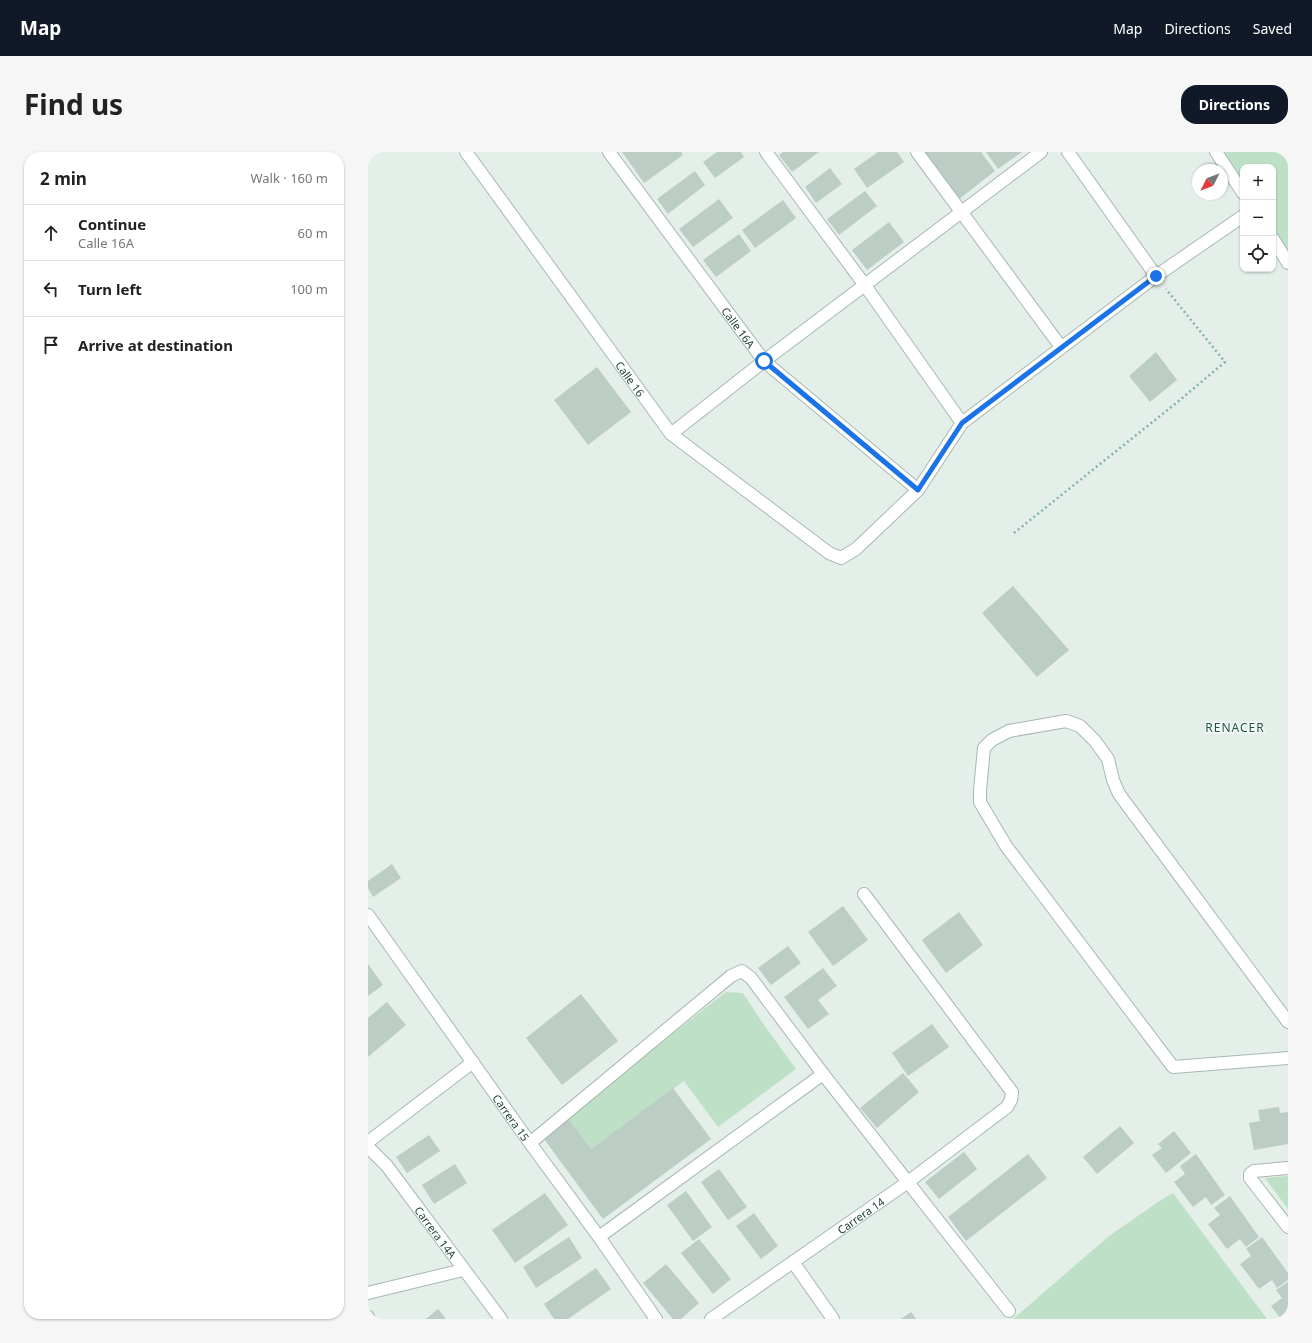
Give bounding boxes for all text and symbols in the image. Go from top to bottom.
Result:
text: Map [20,15,61,41]
text: Map [1113,19,1142,38]
text: Directions [1164,19,1231,38]
text: Saved [1253,19,1292,38]
text: Find us [24,85,123,123]
button: Directions [1181,85,1288,124]
north arrow [1192,164,1228,200]
map controls [1240,164,1276,272]
button: + [1240,164,1276,200]
text: 2 min [40,167,87,190]
text: Walk · 160 m [250,169,328,187]
button: − [1240,200,1276,236]
text: Continue [78,214,146,234]
icon: ahead [40,222,62,244]
text: 60 m [298,224,328,242]
text: Calle 16A [78,234,134,252]
button: locate [1240,236,1276,272]
route end [1147,267,1165,285]
icon: left [40,278,62,300]
text: Turn left [78,279,142,299]
text: 100 m [290,280,328,298]
street label: Calle 16A [719,304,760,351]
icon: arrive [40,334,62,356]
text: Arrive at destination [78,335,233,355]
route start [755,352,773,370]
street label: Calle 16 [613,358,649,399]
district label: RENACER [1205,719,1265,736]
street label: Carrera 15 [490,1091,533,1144]
street label: Carrera 14 [834,1193,888,1237]
street label: Carrera 14A [412,1203,461,1262]

